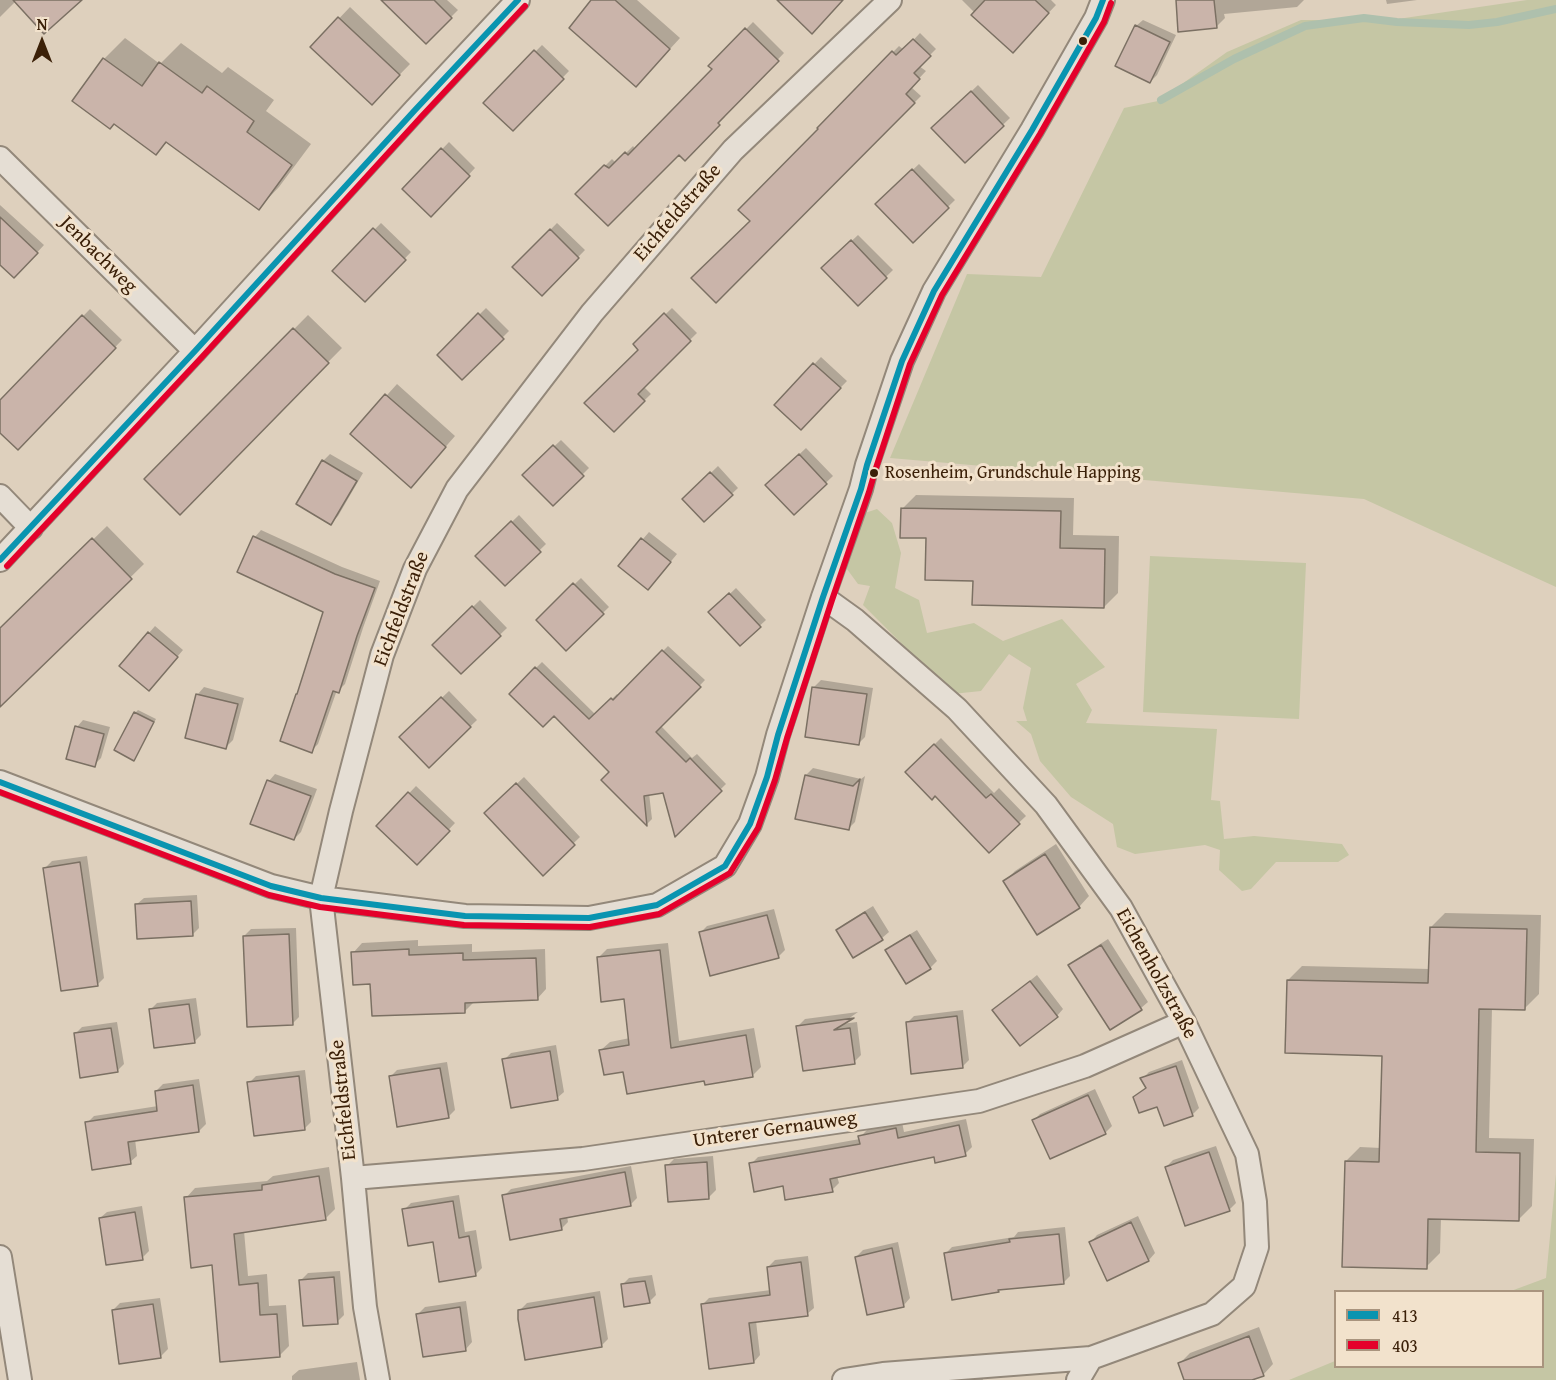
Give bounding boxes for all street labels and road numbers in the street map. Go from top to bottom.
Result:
street label: Eichfeldstraße [629,159,727,267]
street label: Jenbachweg [54,211,142,299]
street label: Eichfeldstraße [369,548,435,670]
street label: Eichenholzstraße [1110,905,1202,1043]
street label: Eichfeldstraße [326,1038,362,1162]
street label: Unterer Gernauweg [692,1107,858,1153]

